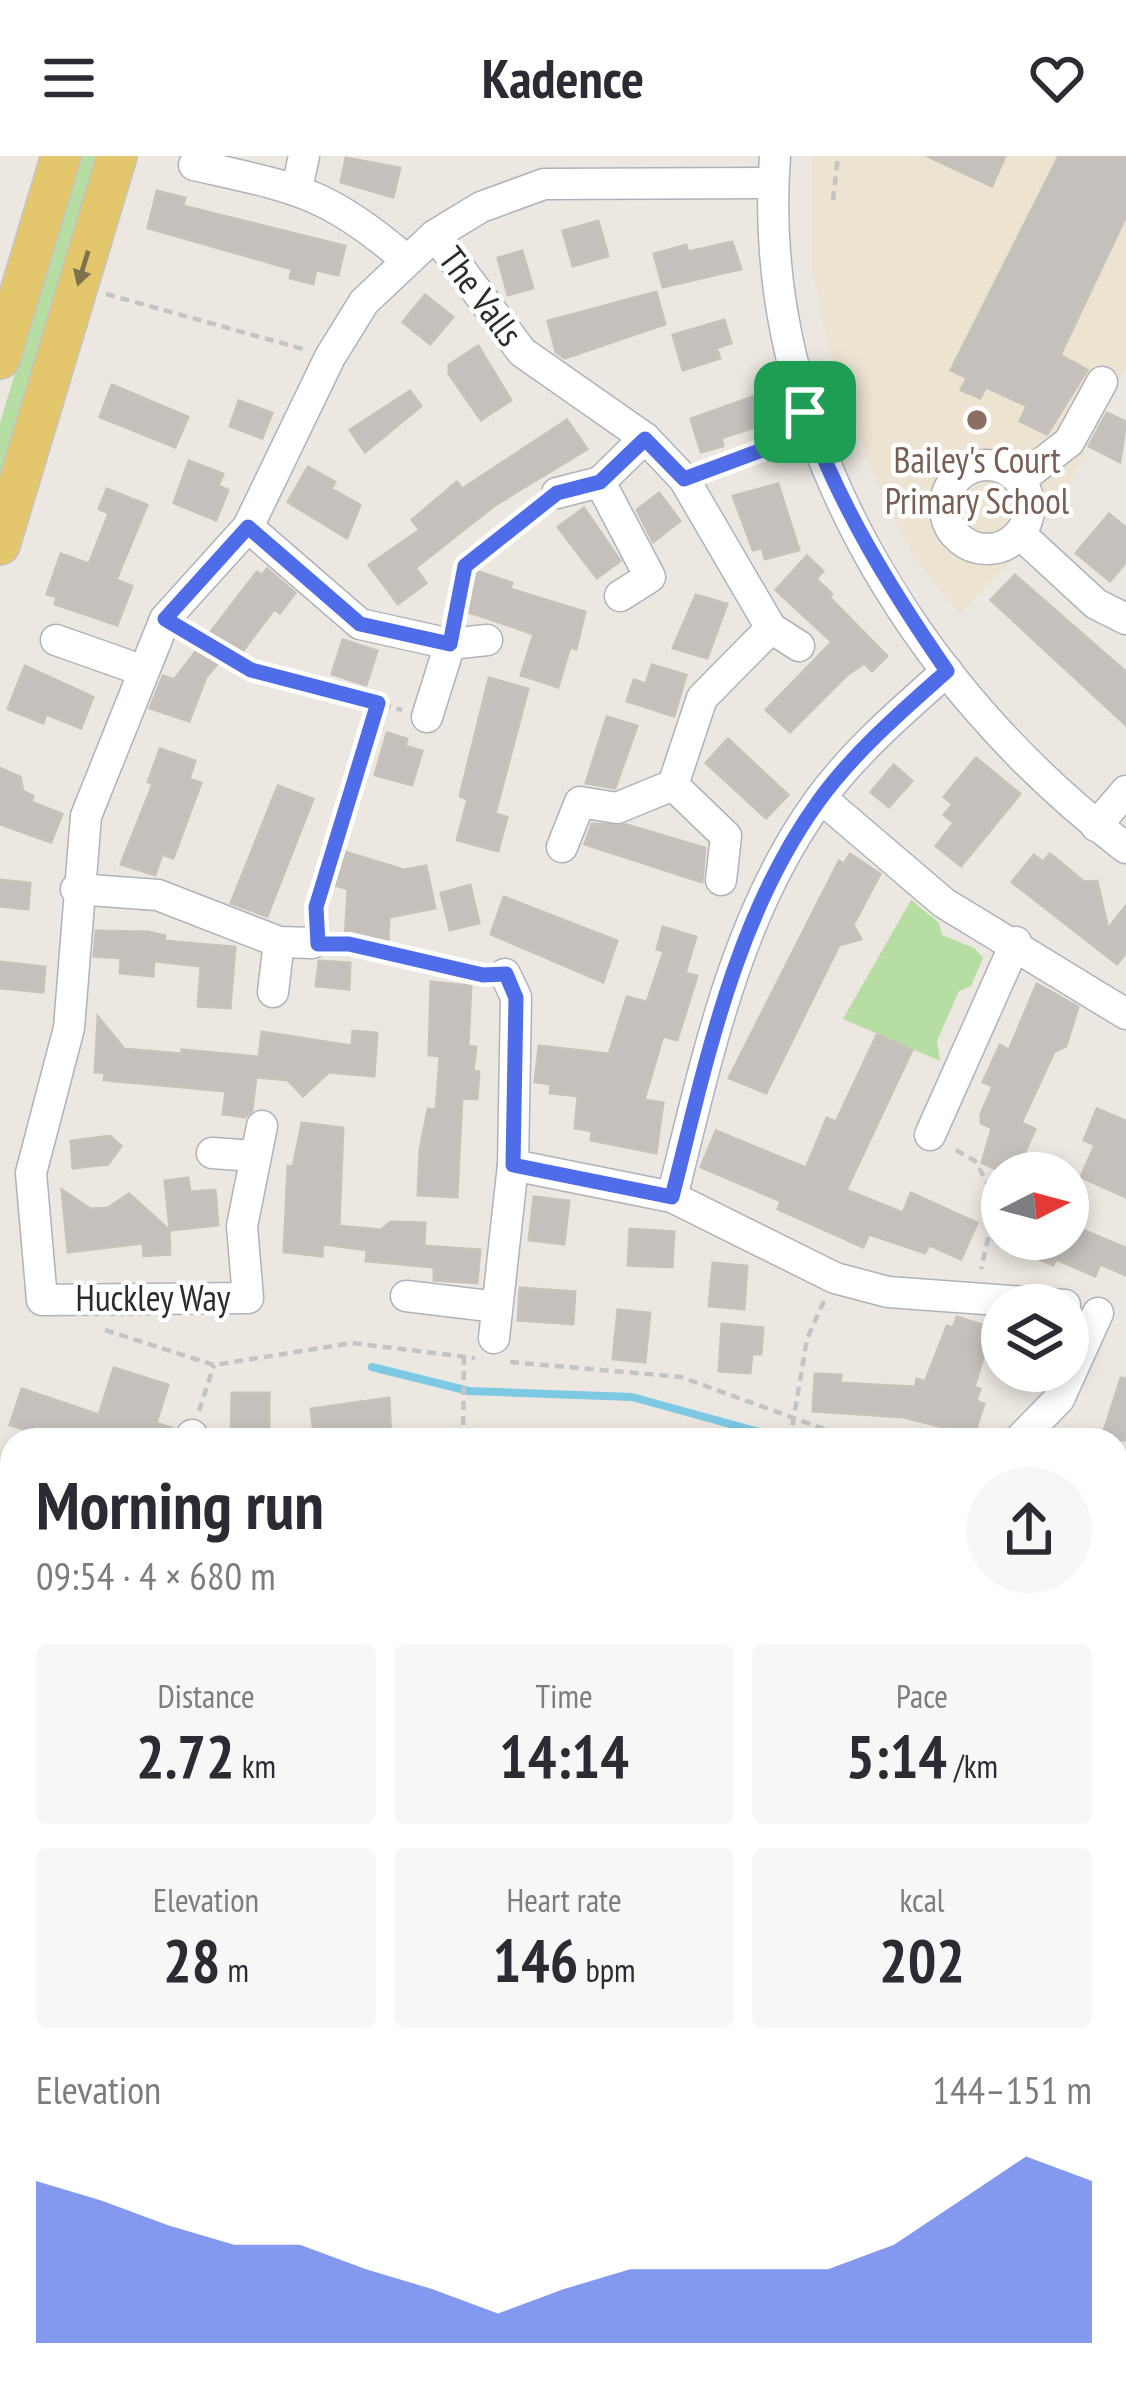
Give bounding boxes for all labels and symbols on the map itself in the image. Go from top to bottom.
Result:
street label: The Valls [429,237,534,355]
one-way arrow [73,250,91,287]
pin [754,361,856,463]
marker: Bailey's Court Primary School [964,407,990,433]
place label: Bailey's Court Primary School [885,436,1070,524]
north arrow [981,1152,1089,1260]
street label: Huckley Way [76,1274,231,1321]

